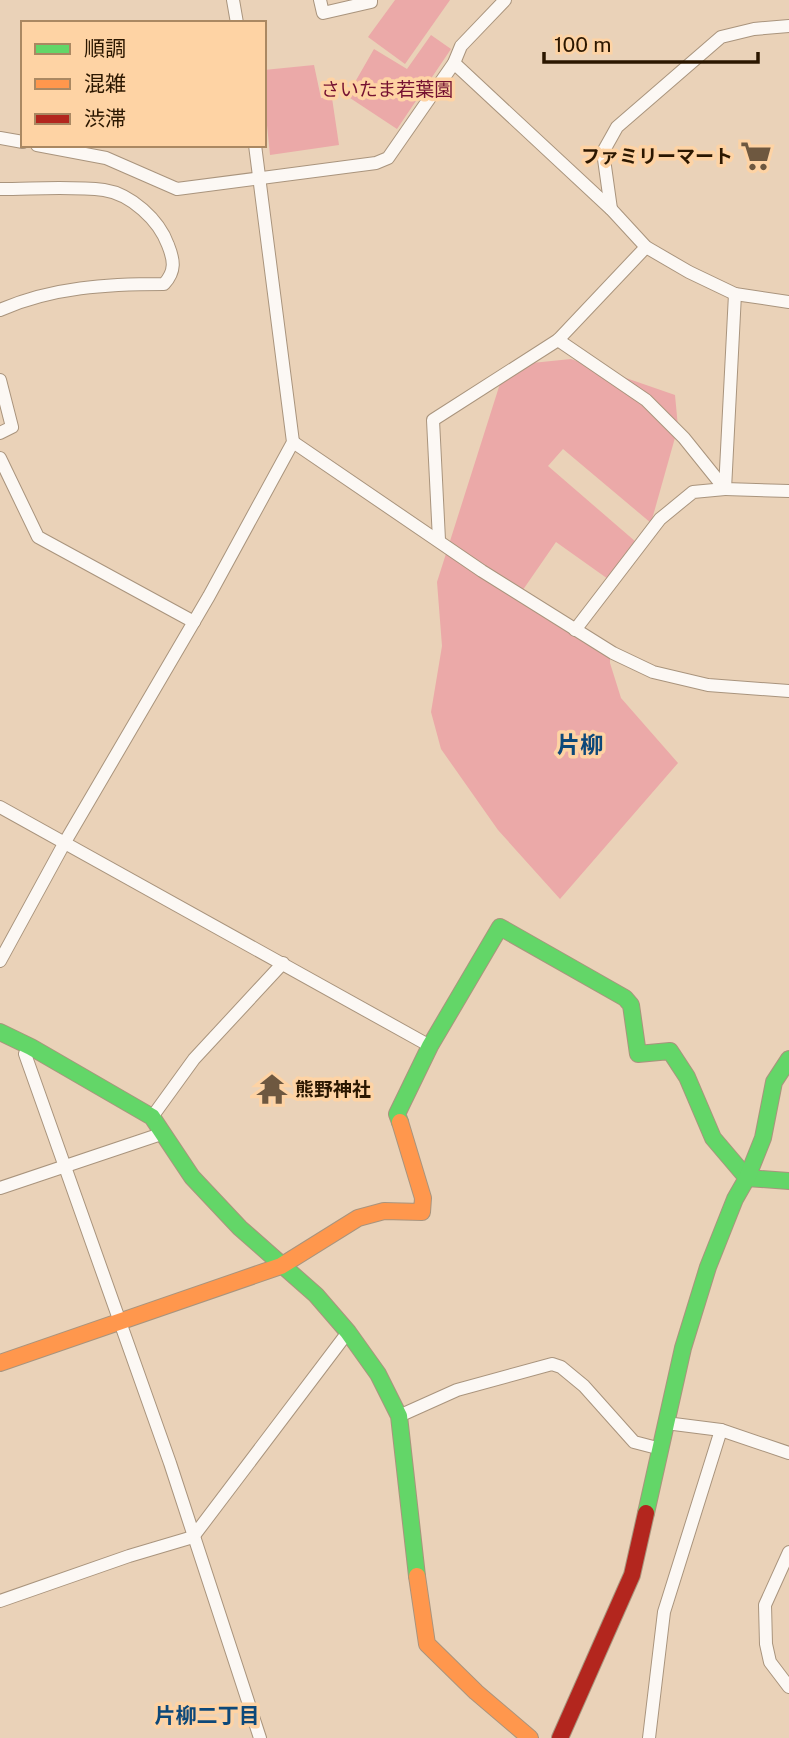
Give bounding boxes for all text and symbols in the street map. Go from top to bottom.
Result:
legend [21,21,266,147]
scale bar [544,21,758,65]
text: 100 m [554,32,611,57]
text: 順調 [84,36,126,61]
text: 混雑 [84,71,126,96]
park label: さいたま若葉園 [321,78,453,100]
text: 渋滞 [84,106,126,131]
supermarket icon: ファミリーマート [739,139,773,173]
place label: ファミリーマート [581,145,733,167]
district label: 片柳 [557,731,603,758]
temple icon: 熊野神社 [255,1072,289,1106]
place label: 熊野神社 [295,1078,371,1100]
district label: 片柳二丁目 [155,1703,260,1728]

